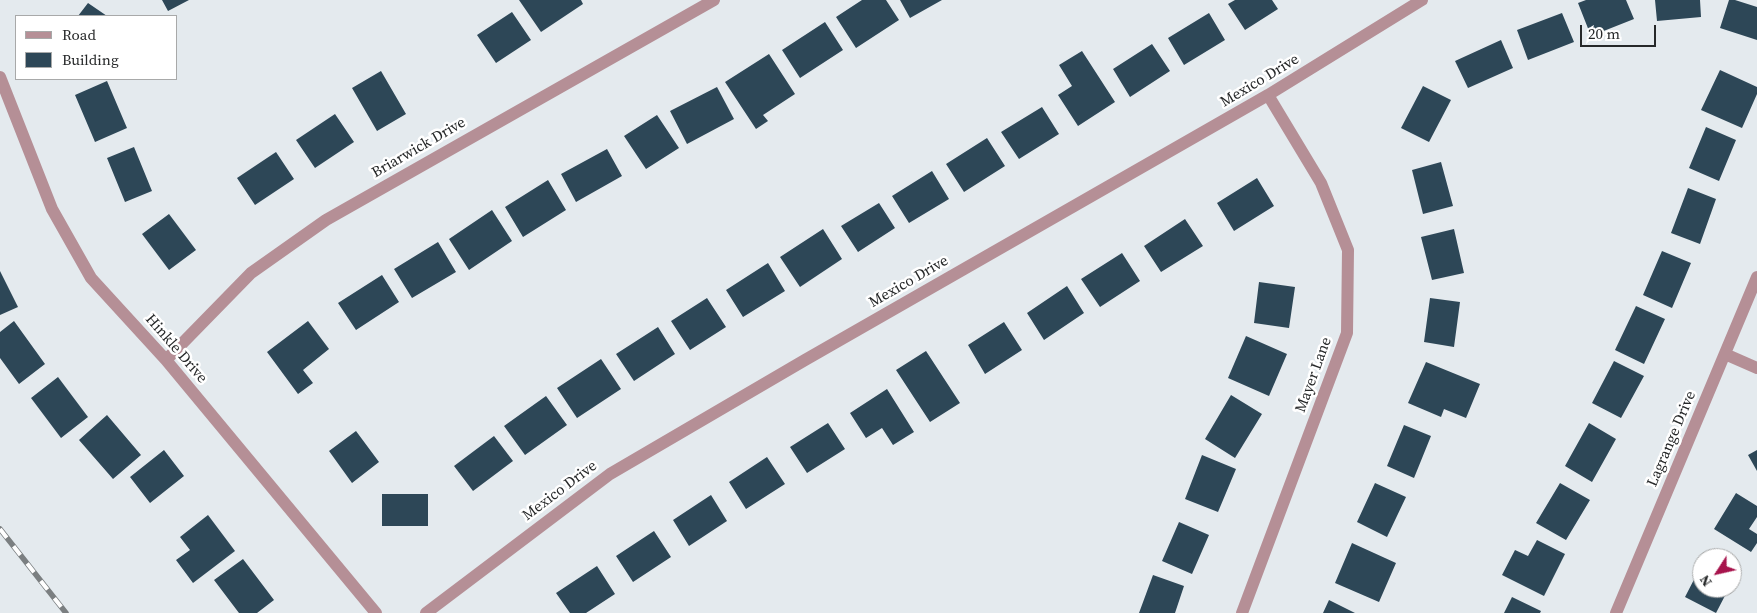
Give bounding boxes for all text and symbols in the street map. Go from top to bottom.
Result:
legend [15,15,178,80]
scale bar [1582,15,1658,47]
text: 20 m [1588,23,1620,44]
text: Road [62,24,96,45]
text: Building [62,49,119,70]
street label: Mexico Drive [1217,51,1303,111]
street label: Briarwick Drive [369,114,469,182]
street label: Mexico Drive [866,252,952,312]
street label: Hinkle Drive [141,311,211,387]
street label: Mayer Lane [1292,335,1336,415]
street label: Lagrange Drive [1644,389,1700,489]
street label: Mexico Drive [519,457,601,525]
north arrow [1692,548,1742,598]
text: N [1694,571,1717,591]

